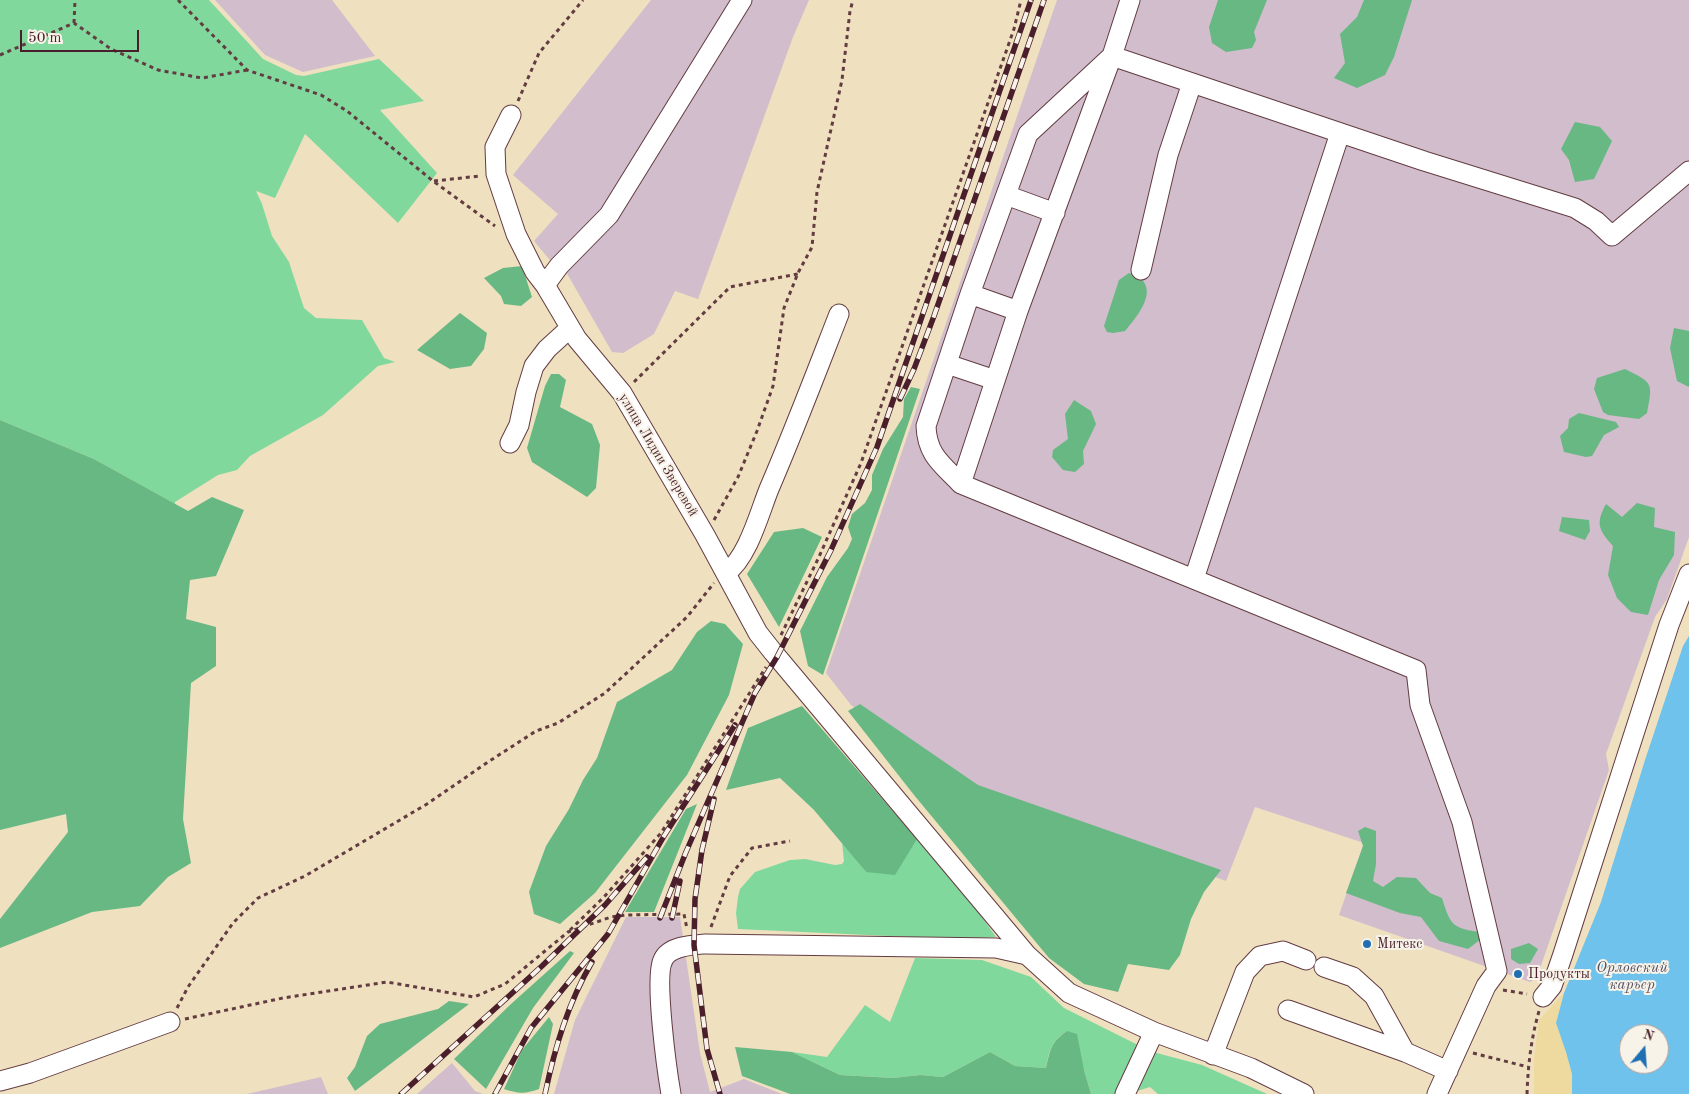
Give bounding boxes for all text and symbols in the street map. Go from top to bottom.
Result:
scale bar [22,20,141,52]
text: 50 m [28,31,62,46]
street label: улица Лидии Зверевой [615,390,701,520]
place label: Митекс [1377,936,1422,952]
marker: Митекс [1361,938,1373,950]
water label: Орловский карьер [1596,959,1668,994]
place label: Продукты [1528,966,1590,982]
marker: Продукты [1512,968,1524,980]
north arrow [1619,1024,1669,1074]
text: N [1641,1027,1656,1044]

